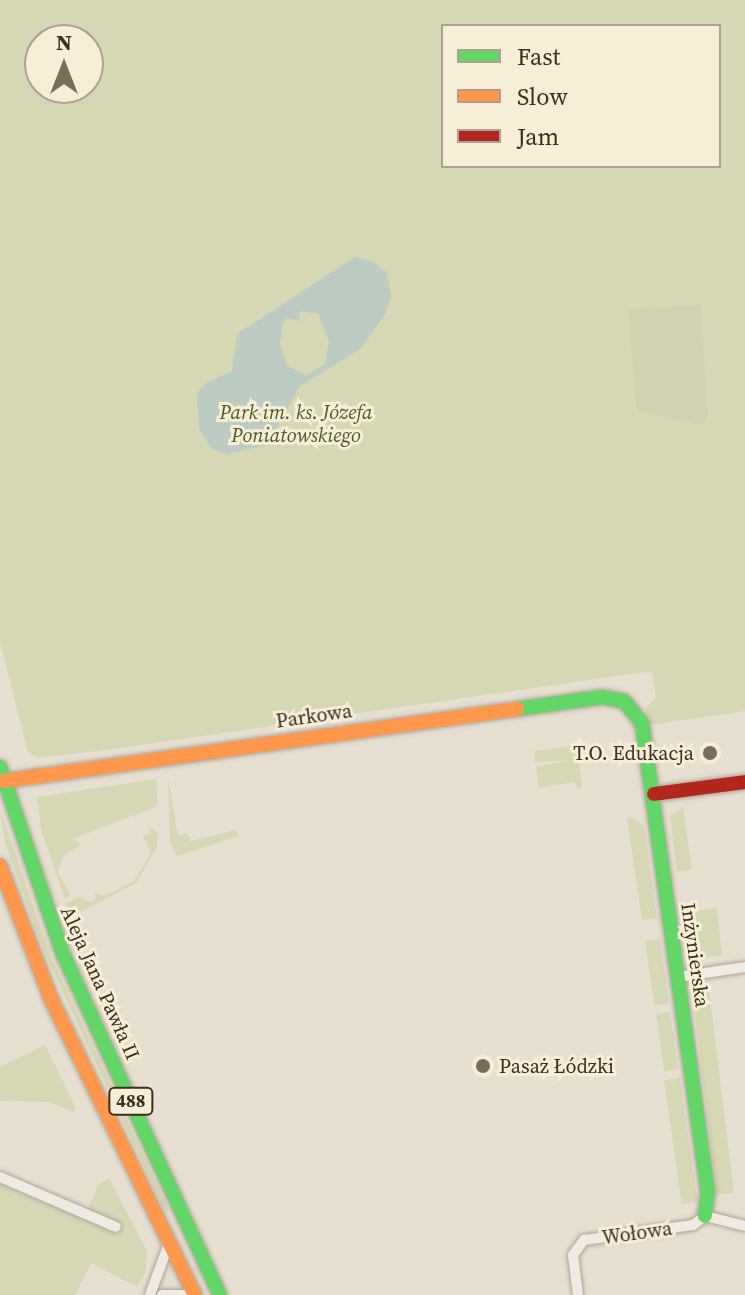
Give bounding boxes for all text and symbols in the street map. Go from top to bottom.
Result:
north arrow [24,24,104,104]
legend [441,24,721,168]
text: N [56,27,72,57]
text: Fast [517,40,560,73]
text: Slow [517,80,568,113]
text: Jam [517,120,559,153]
park label: Park im. ks. Józefa Poniatowskiego [220,401,372,448]
street label: Parkowa [274,699,354,733]
place label: T.O. Edukacja [573,741,694,765]
marker: T.O. Edukacja [701,744,719,762]
street label: Inżynierska [676,901,714,1009]
street label: Aleja Jana Pawła II [55,902,145,1064]
place label: Pasaż Łódzki [499,1054,614,1078]
marker: Pasaż Łódzki [474,1057,492,1075]
road number: 488 [107,1087,155,1115]
street label: Wołowa [600,1216,674,1250]

